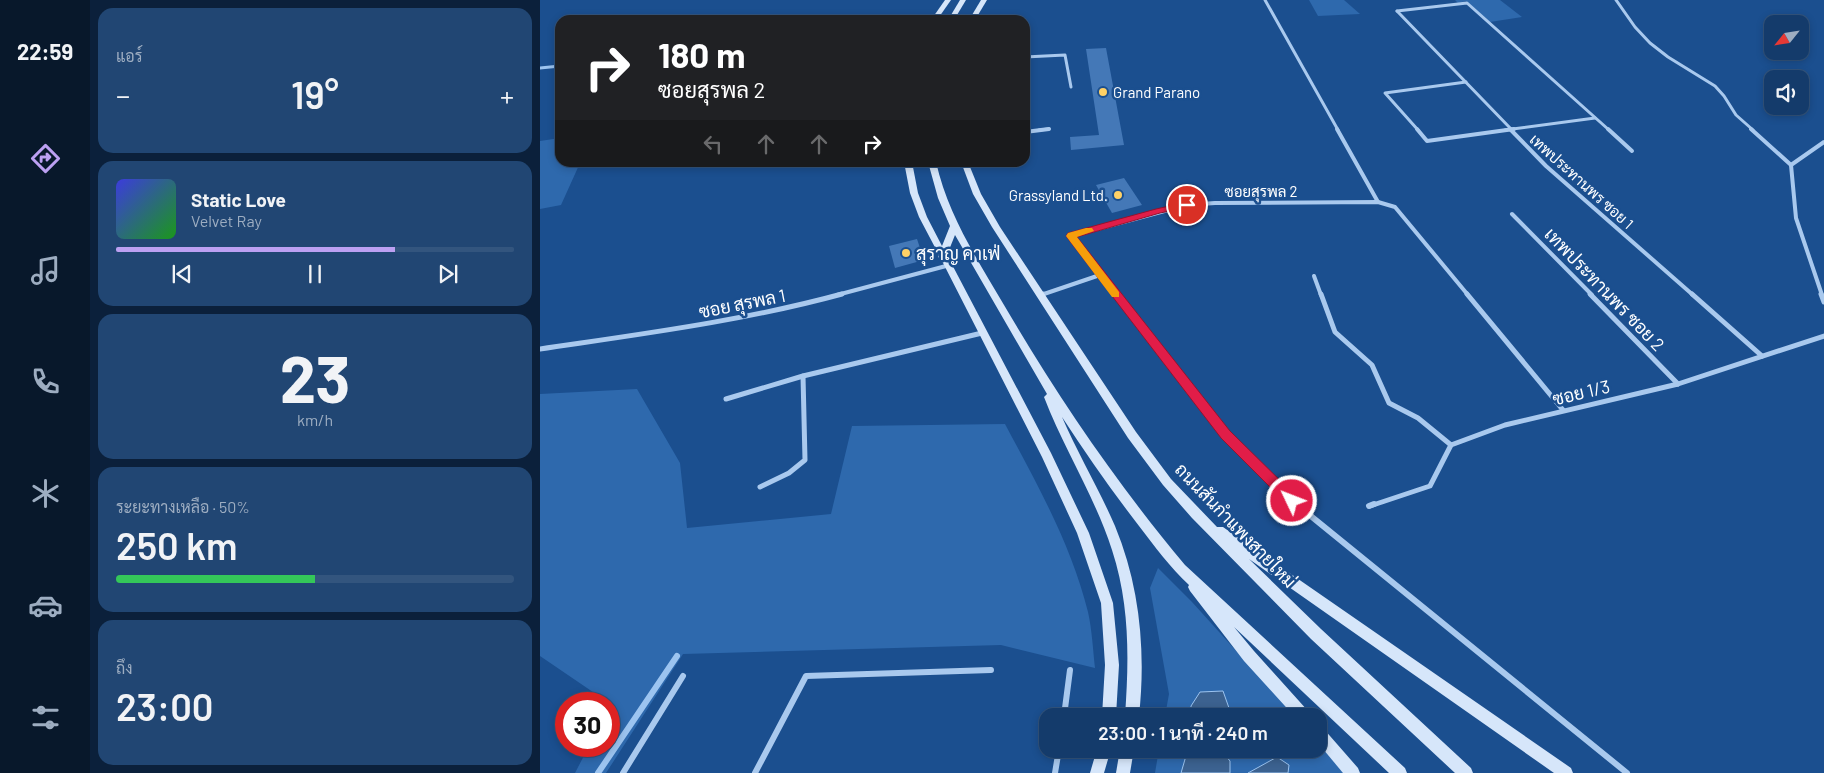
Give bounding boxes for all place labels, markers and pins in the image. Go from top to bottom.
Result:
place label: Grand Parano [1113,83,1200,101]
marker: Grand Parano [1097,86,1109,98]
pin [1166,184,1208,226]
place label: Grassyland Ltd. [1009,186,1108,204]
marker: Grassyland Ltd. [1112,189,1124,201]
place label: สุราญ คาเฟ่ [916,242,1001,266]
marker: สุราญ คาเฟ่ [900,247,912,259]

